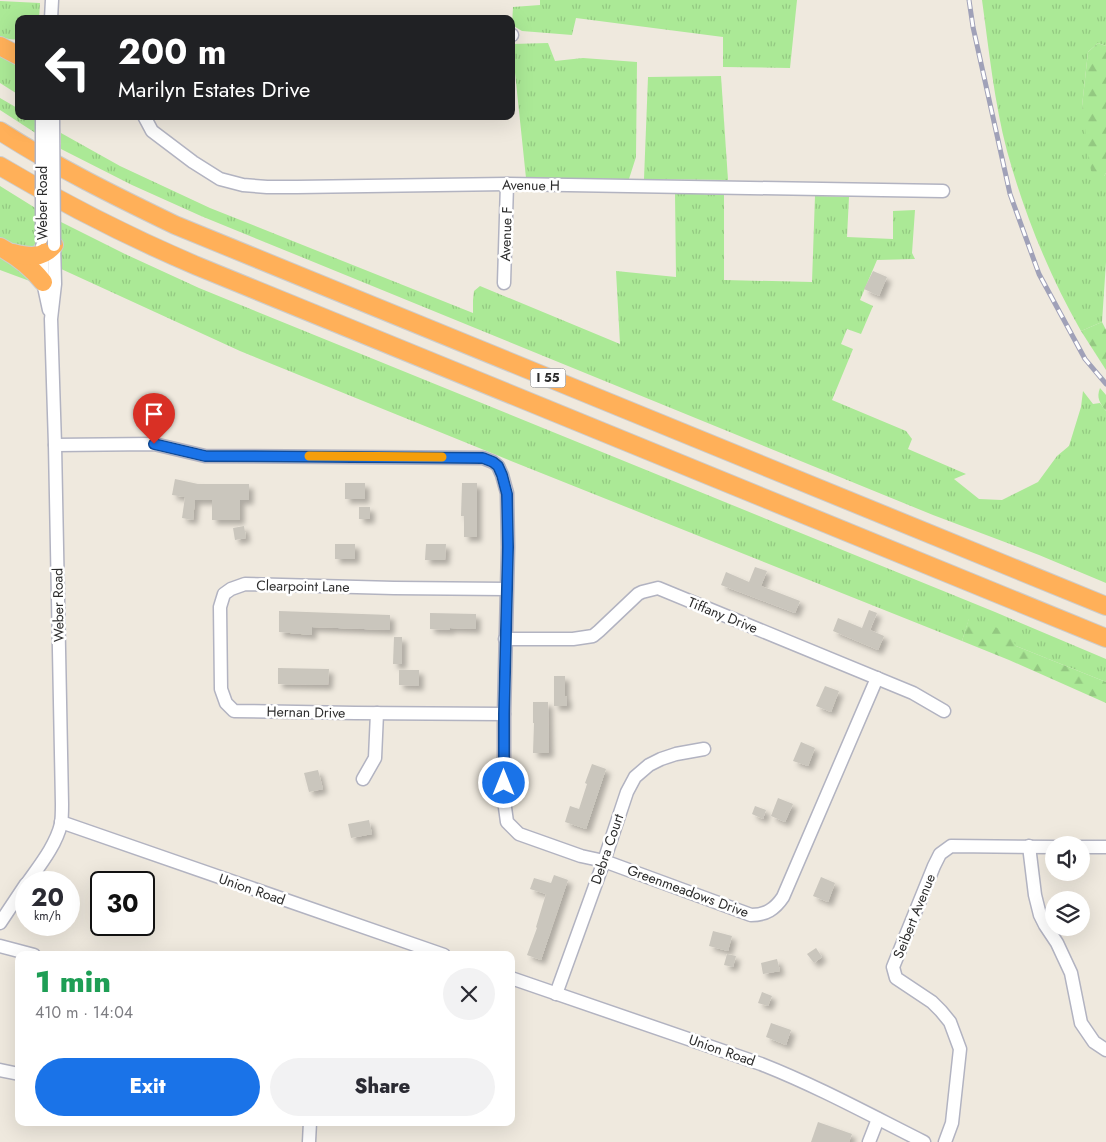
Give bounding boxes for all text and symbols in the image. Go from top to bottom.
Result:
text: 200 m [118,27,227,77]
icon: left [35,35,100,100]
text: Marilyn Estates Drive [118,73,310,105]
street label: Weber Road [32,166,52,240]
street label: Avenue H [502,174,560,196]
street label: Avenue F [495,206,517,262]
road number: I 55 [530,368,566,388]
pin [133,393,175,444]
icon: arrive [140,400,168,428]
street label: Weber Road [47,568,69,642]
street label: Clearpoint Lane [256,575,350,597]
street label: Tiffany Drive [685,592,761,638]
street label: Hernan Drive [266,701,346,723]
position arrow [477,756,529,808]
street label: Debra Court [586,811,629,887]
map controls [1045,836,1090,936]
button: sound [1045,836,1090,881]
street label: Greenmeadows Drive [624,860,752,922]
street label: Union Road [216,868,288,910]
speed limit sign: 30 [90,871,155,936]
street label: Seibert Avenue [888,871,940,961]
text: 20 [31,879,64,915]
button: layers [1045,891,1090,936]
text: km/h [34,907,61,925]
text: 1 min [35,960,111,1003]
button: close [443,968,495,1020]
text: 410 m · 14:04 [35,1001,133,1024]
street label: Union Road [686,1029,758,1071]
button: Exit [35,1058,260,1116]
button: Share [270,1058,495,1116]

